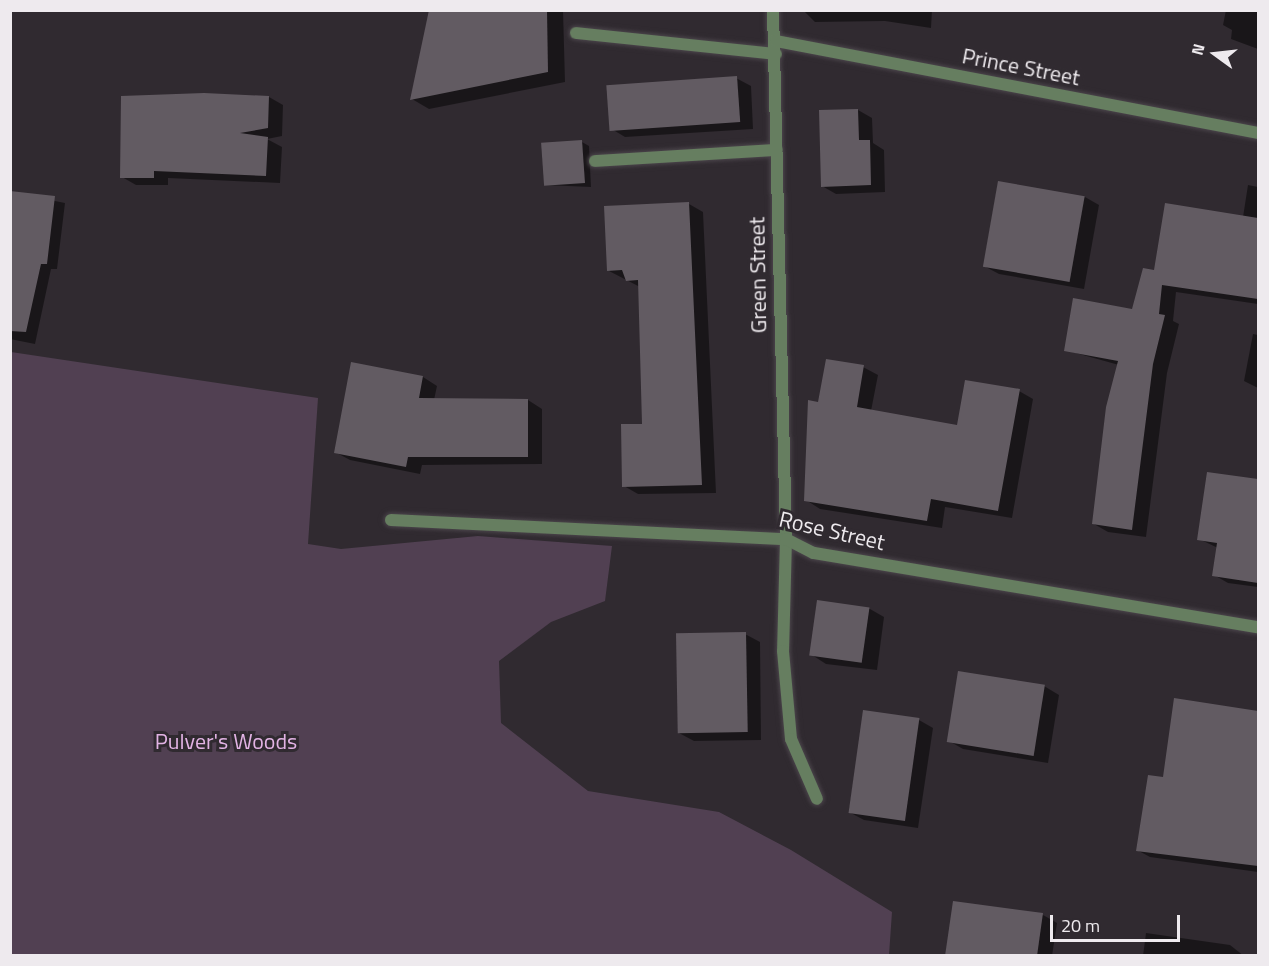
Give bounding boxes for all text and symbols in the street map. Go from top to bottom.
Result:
north arrow [1185,24,1245,84]
text: N [1185,41,1211,58]
street label: Prince Street [960,43,1082,91]
street label: Green Street [744,217,772,333]
street label: Rose Street [776,506,888,556]
park label: Pulver's Woods [155,729,297,755]
scale bar [1053,903,1184,941]
text: 20 m [1061,912,1100,939]

